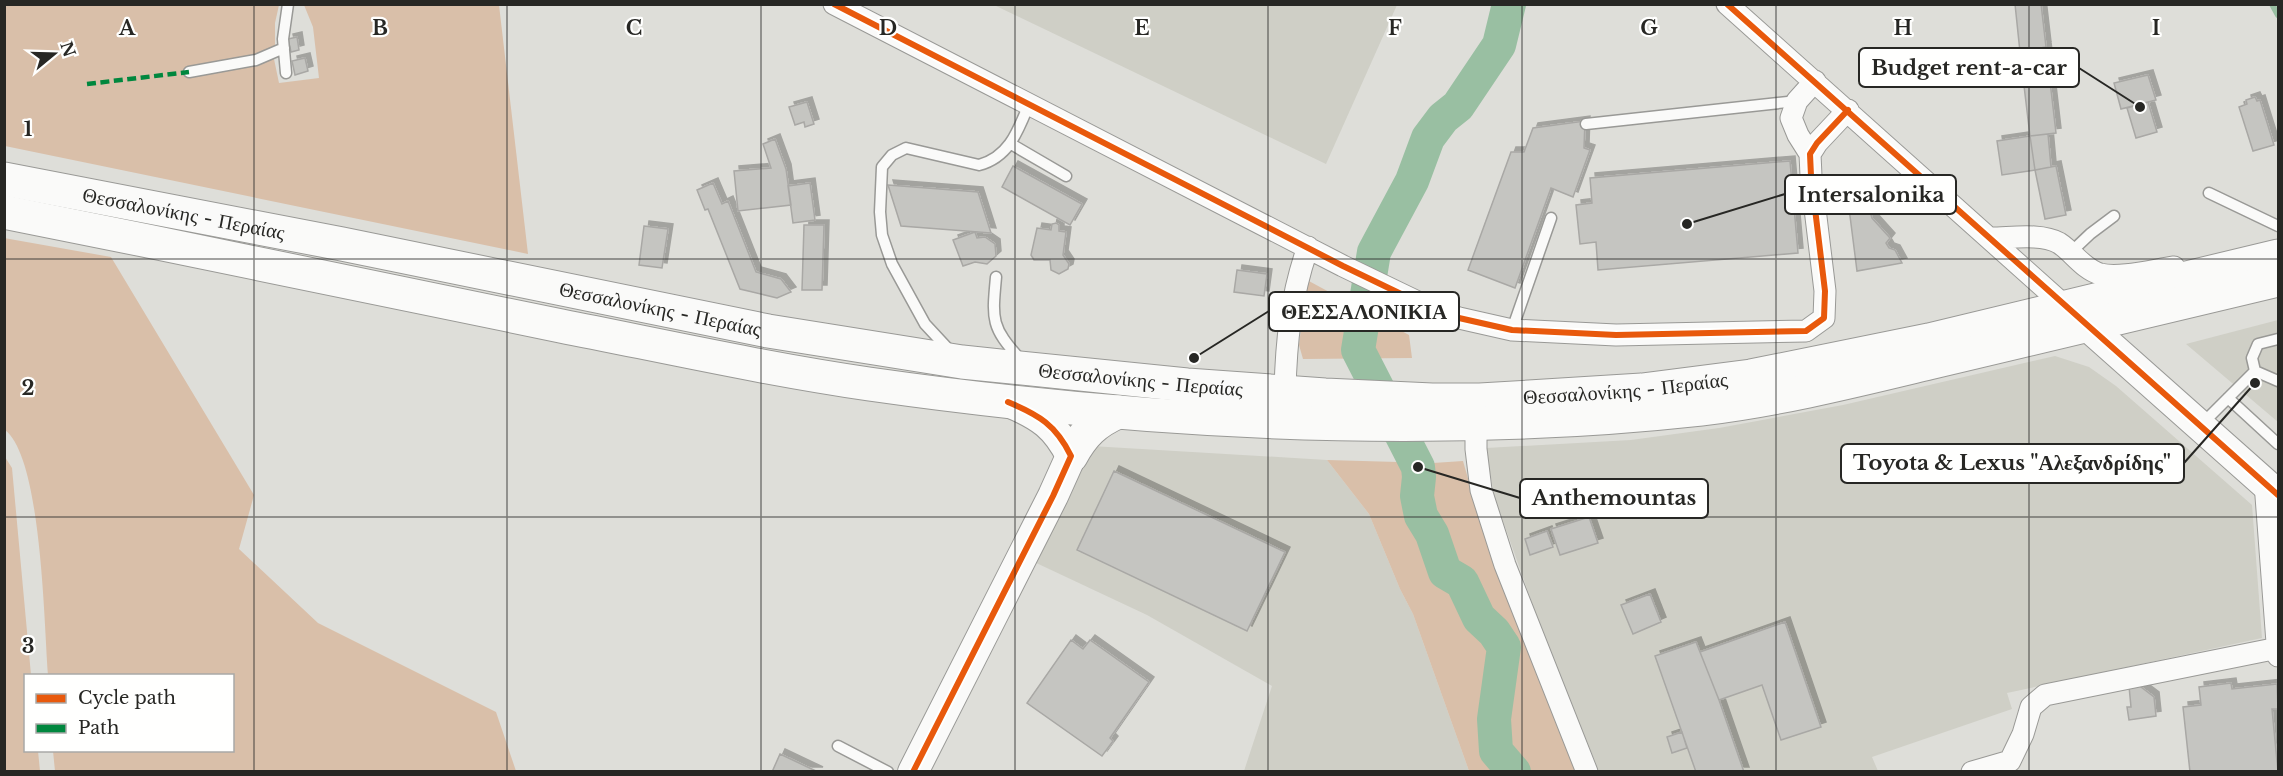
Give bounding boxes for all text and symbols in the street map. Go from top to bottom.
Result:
text: A [118,16,136,40]
text: B [372,16,388,40]
text: C [626,16,642,40]
text: D [879,16,897,40]
text: E [1134,16,1150,40]
text: F [1388,16,1402,40]
text: G [1640,16,1658,40]
text: H [1894,16,1913,40]
text: I [2152,16,2160,40]
north arrow [24,24,84,84]
text: N [56,39,80,59]
callout: Budget rent-a-car [1859,48,2079,87]
text: Budget rent-a-car [1871,55,2068,81]
text: 1 [24,117,33,141]
callout: Intersalonika [1785,175,1956,214]
street label: Θεσσαλονίκης - Περαίας [81,182,287,245]
text: Intersalonika [1797,182,1945,208]
street label: Θεσσαλονίκης - Περαίας [557,277,763,341]
callout: ΘΕΣΣΑΛΟΝΙΚΙΑ [1269,292,1459,331]
text: ΘΕΣΣΑΛΟΝΙΚΙΑ [1281,299,1448,325]
street label: Θεσσαλονίκης - Περαίας [1037,358,1244,401]
street label: Θεσσαλονίκης - Περαίας [1522,367,1729,409]
text: 2 [21,376,35,400]
callout: Toyota & Lexus "Αλεξανδρίδης" [1841,444,2184,483]
text: Toyota & Lexus "Αλεξανδρίδης" [1853,450,2171,476]
callout: Anthemountas [1520,479,1708,518]
text: Anthemountas [1531,485,1697,511]
text: 3 [22,634,34,658]
legend [24,674,234,752]
text: Cycle path [78,687,176,709]
text: Path [78,717,119,739]

